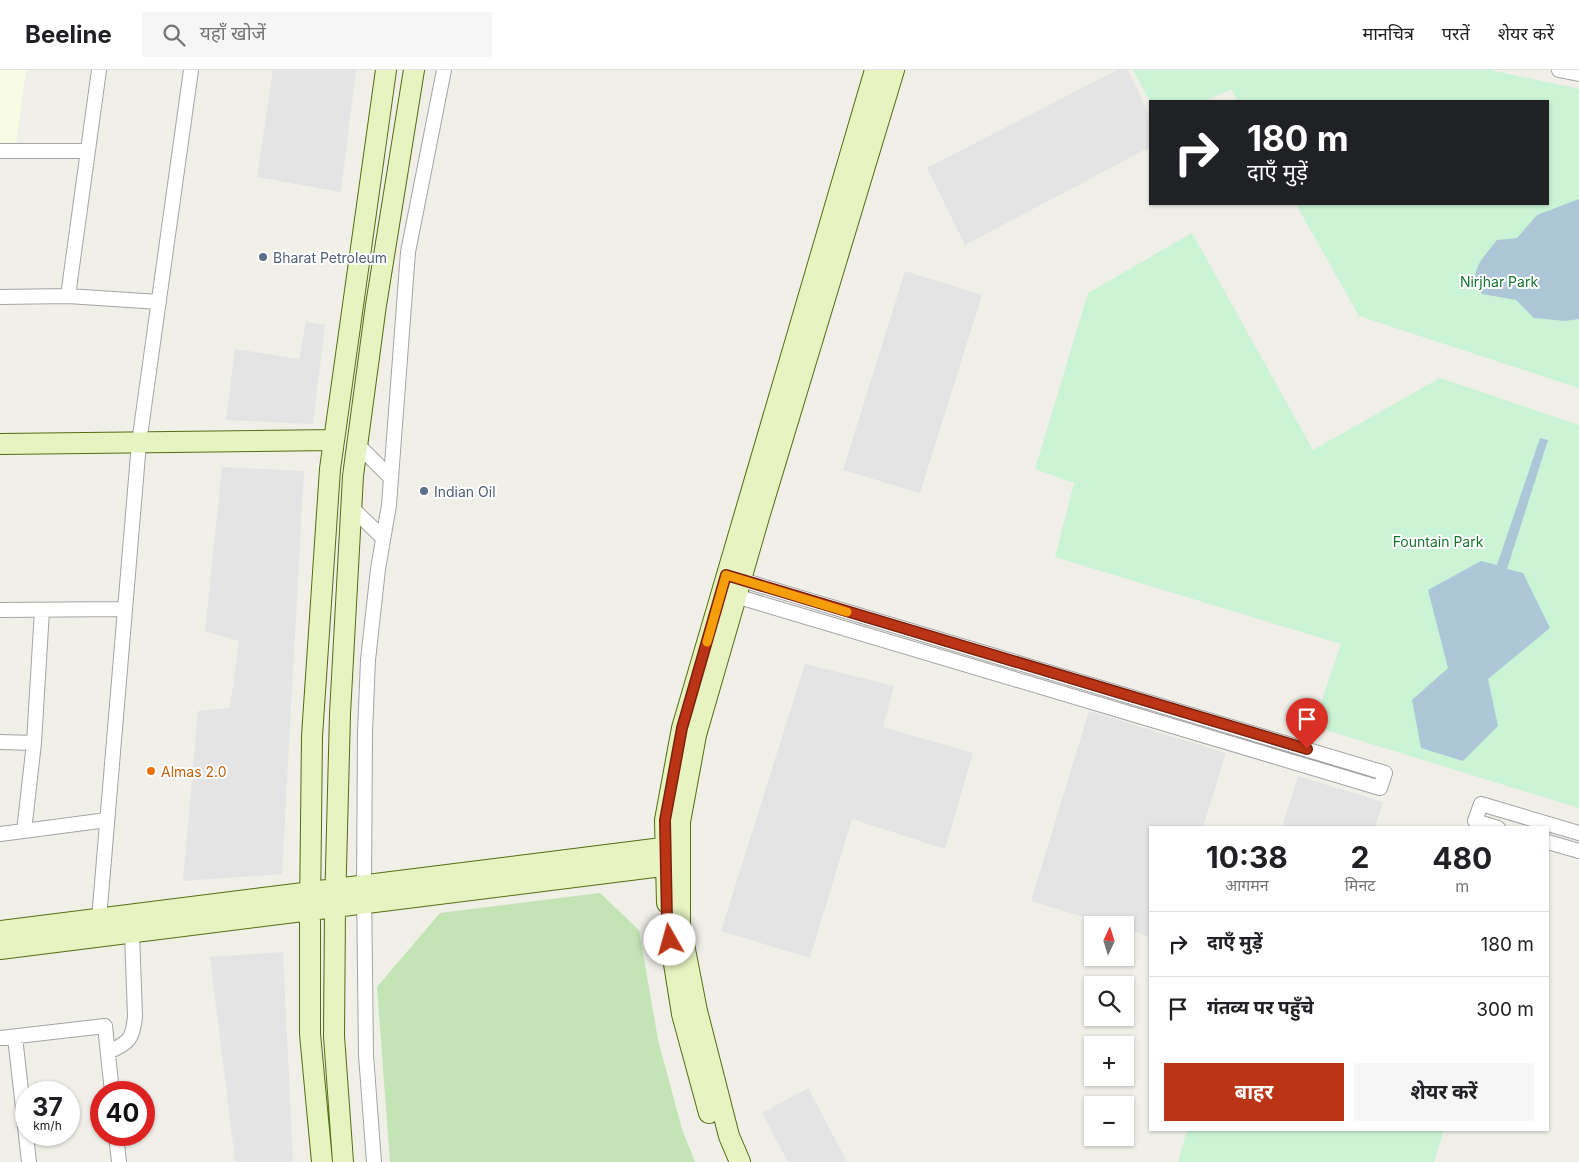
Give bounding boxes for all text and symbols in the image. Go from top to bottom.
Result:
search box [142,12,492,57]
text: Beeline [25,20,112,49]
icon: search [160,21,188,49]
text: यहाँ खोजें [200,22,266,45]
text: मानचित्र [1362,23,1414,44]
text: परतें [1442,23,1470,44]
text: शेयर करें [1498,23,1554,44]
text: 180 m [1247,117,1349,159]
icon: right [1164,120,1229,185]
text: दाएँ मुड़ें [1247,159,1308,185]
place label: Bharat Petroleum [273,249,387,266]
marker: Bharat Petroleum [257,251,269,263]
park label: Nirjhar Park [1460,273,1538,290]
place label: Indian Oil [434,483,496,500]
marker: Indian Oil [418,485,430,497]
park label: Fountain Park [1393,533,1484,550]
pin [1286,698,1328,749]
icon: arrive [1293,705,1321,733]
place label: Almas 2.0 [161,763,227,780]
marker: Almas 2.0 [145,765,157,777]
text: 10:38 [1206,839,1288,875]
text: 2 [1351,839,1369,875]
text: 480 [1432,840,1492,876]
text: आगमन [1225,875,1269,895]
text: मिनट [1345,875,1375,895]
text: m [1455,876,1469,896]
position arrow [643,913,695,965]
north arrow [1084,916,1134,966]
map controls [1084,916,1134,1146]
icon: right [1164,930,1192,958]
text: दाएँ मुड़ें [1207,931,1263,954]
text: 180 m [1481,933,1534,956]
button: search [1084,976,1134,1026]
icon: arrive [1164,995,1192,1023]
text: गंतव्य पर पहुँचे [1207,996,1314,1019]
text: 300 m [1476,998,1534,1021]
button: + [1084,1036,1134,1086]
button: बाहर [1164,1063,1344,1121]
button: शेयर करें [1354,1063,1534,1121]
speed limit sign: 40 [90,1081,155,1146]
text: 37 [32,1092,63,1122]
button: − [1084,1096,1134,1146]
text: km/h [33,1118,62,1133]

